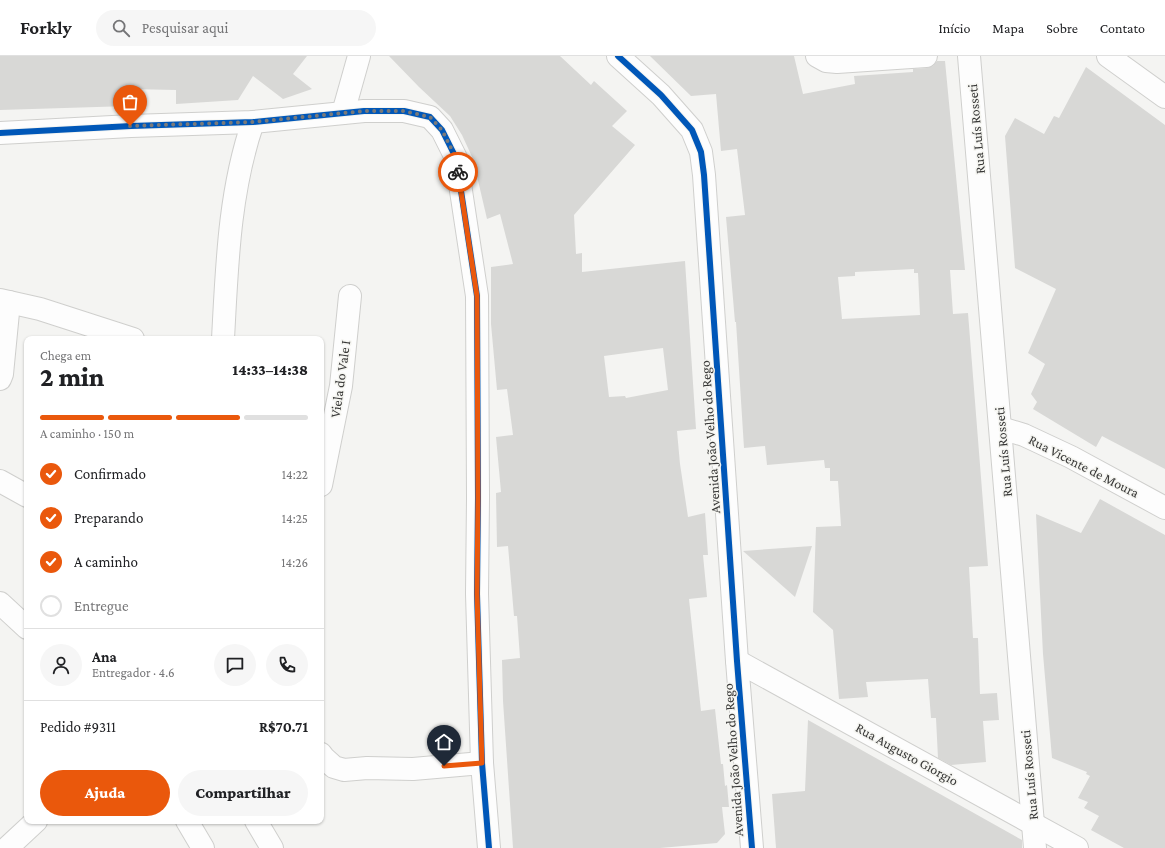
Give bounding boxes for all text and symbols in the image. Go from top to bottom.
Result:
search box [96,10,376,46]
text: Forkly [20,17,72,38]
icon: search [110,17,132,39]
text: Pesquisar aqui [142,20,228,36]
text: Início [939,20,970,36]
text: Mapa [992,20,1024,36]
text: Sobre [1046,20,1078,36]
text: Contato [1100,20,1145,36]
street label: Rua Luís Rosseti [964,83,988,175]
pin [113,85,147,126]
icon: bag [119,91,141,113]
courier [438,152,478,192]
icon: bike [447,161,469,183]
street label: Viela do Vale I [327,339,353,419]
text: Chega em [40,348,91,363]
street label: Avenida João Velho do Rego [697,360,723,514]
text: 14:33–14:38 [232,362,308,378]
text: 2 min [40,363,104,392]
street label: Rua Luís Rosseti [991,406,1015,498]
text: A caminho · 150 m [40,426,134,441]
street label: Rua Vicente de Moura [1026,431,1142,501]
icon: check [40,463,62,485]
text: Confirmado [74,466,146,482]
text: 14:22 [282,467,308,482]
icon: check [40,507,62,529]
text: Preparando [74,510,143,526]
text: 14:25 [282,511,308,526]
icon: check [40,551,62,573]
text: A caminho [74,554,138,570]
text: 14:26 [281,555,308,570]
text: Entregue [74,598,129,614]
button: person [40,644,82,686]
button: chat [214,644,256,686]
button: phone [266,644,308,686]
text: Ana [92,649,117,665]
text: Entregador · 4.6 [92,665,175,680]
street label: Avenida João Velho do Rego [720,683,746,837]
text: Pedido #9311 [40,719,116,735]
text: R$70.71 [259,719,308,735]
street label: Rua Augusto Giorgio [853,719,961,789]
pin [427,725,461,766]
street label: Rua Luís Rosseti [1017,729,1041,821]
icon: home [433,731,455,753]
button: Ajuda [40,770,170,816]
button: Compartilhar [178,770,308,816]

